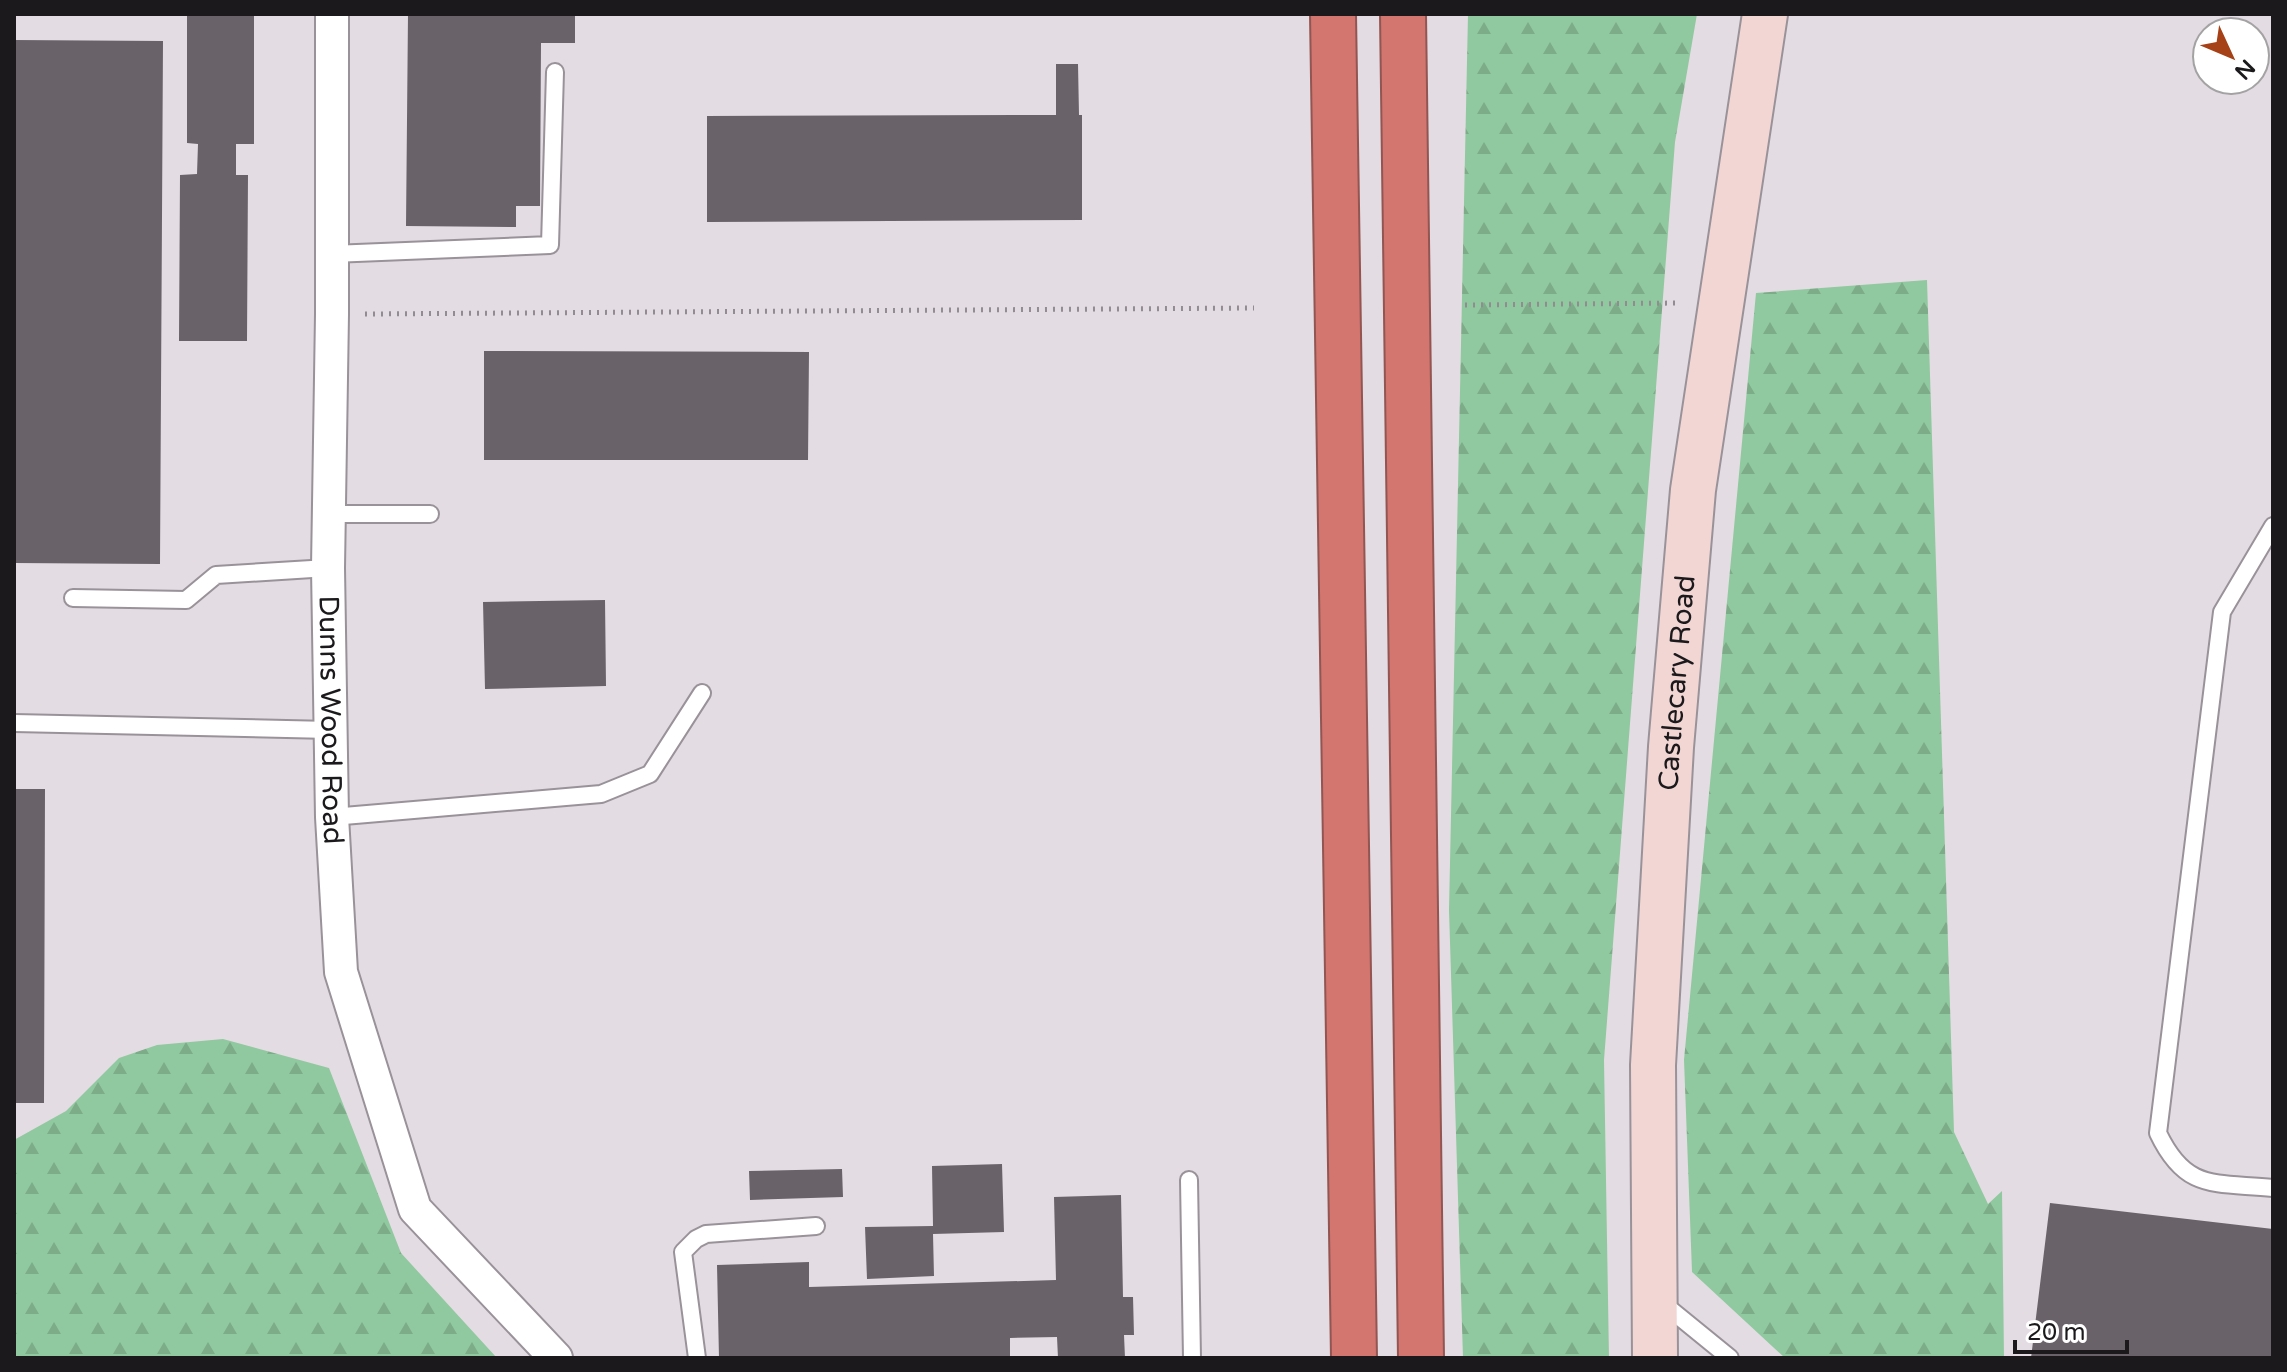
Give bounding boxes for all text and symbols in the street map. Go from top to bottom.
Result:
north arrow [2191,16,2271,96]
text: N [2229,54,2260,85]
street label: Castlecary Road [1652,574,1703,792]
street label: Dunns Wood Road [311,595,351,845]
scale bar [2015,1304,2127,1354]
text: 20 m [2027,1318,2085,1347]

